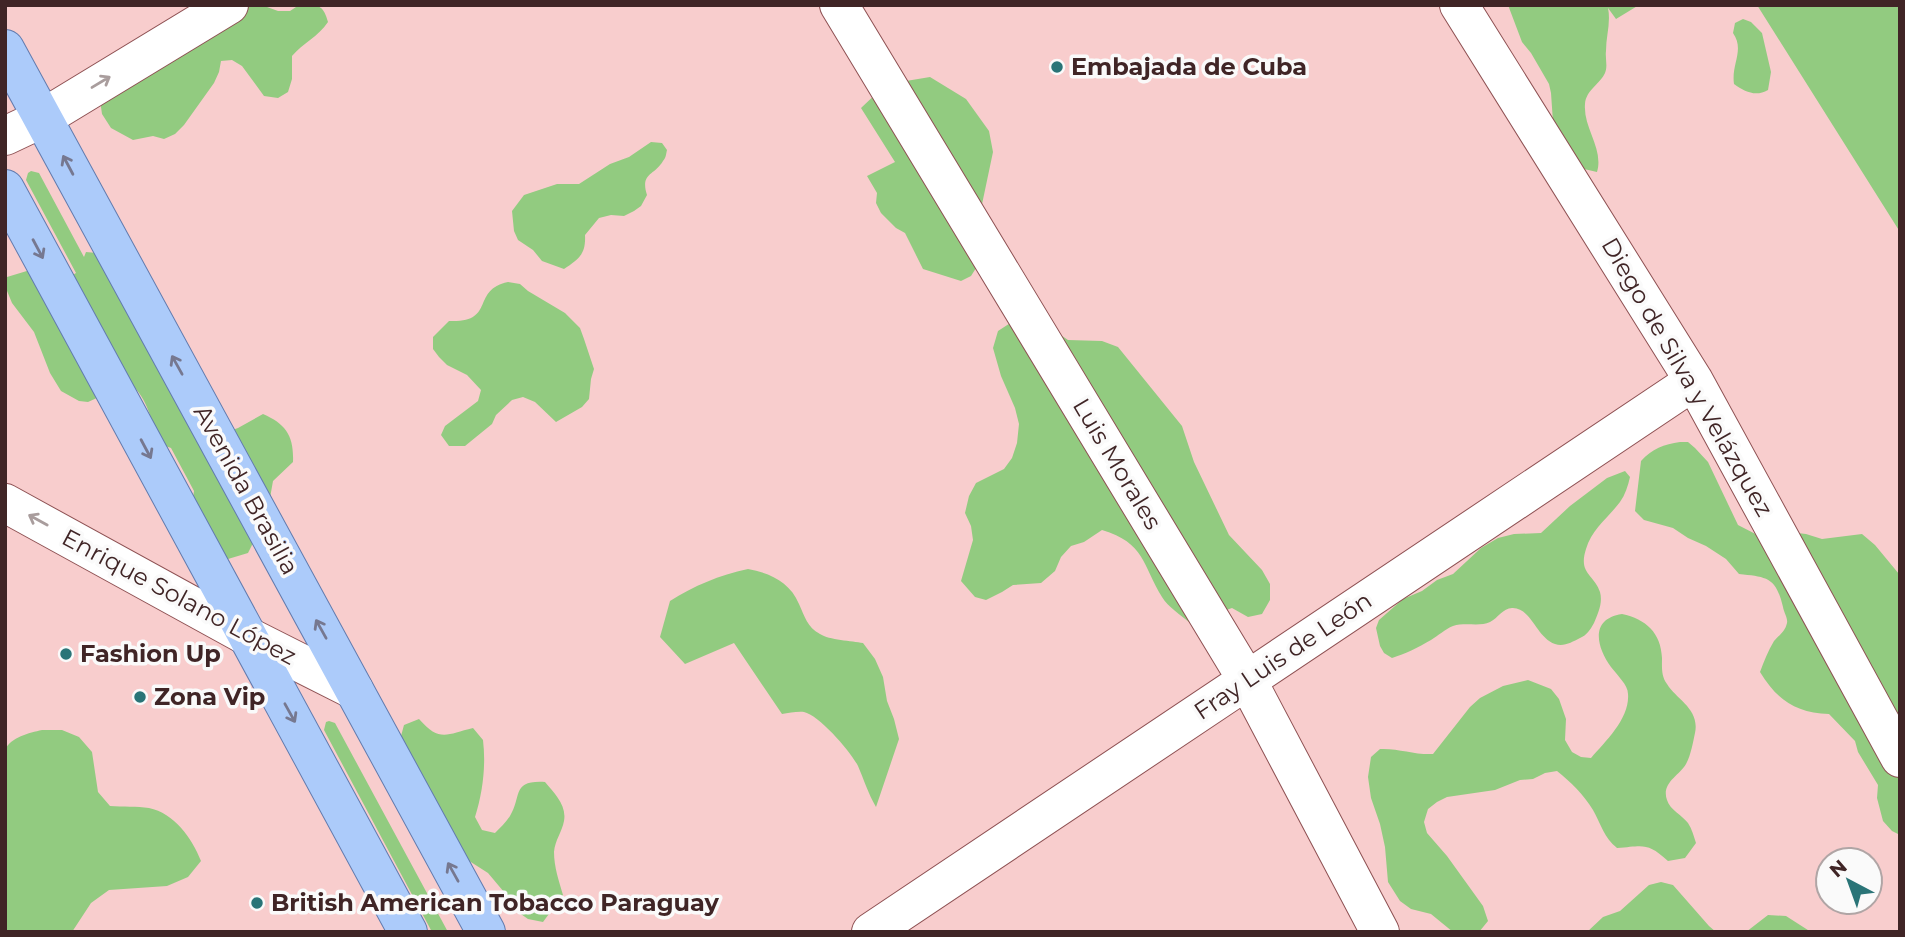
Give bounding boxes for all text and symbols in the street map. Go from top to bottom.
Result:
place label: Embajada de Cuba [1071,52,1307,81]
marker: Embajada de Cuba [1049,59,1065,75]
one-way arrow [91,75,111,89]
one-way arrow [61,155,74,176]
street label: Diego de Silva y Velázquez [1596,232,1779,521]
one-way arrow [31,238,45,258]
one-way arrow [170,355,184,375]
street label: Luis Morales [1067,393,1168,535]
street label: Avenida Brasilia [188,400,305,580]
one-way arrow [139,438,153,458]
one-way arrow [28,513,48,527]
street label: Enrique Solano López [57,522,301,671]
street label: Fray Luis de León [1188,585,1377,726]
one-way arrow [314,619,327,640]
place label: Fashion Up [80,639,221,668]
marker: Fashion Up [58,646,74,662]
place label: Zona Vip [154,682,265,711]
marker: Zona Vip [132,689,148,705]
one-way arrow [283,702,297,723]
north arrow [1814,846,1884,916]
text: N [1825,855,1852,882]
one-way arrow [446,862,459,883]
place label: British American Tobacco Paraguay [271,888,720,917]
marker: British American Tobacco Paraguay [249,895,265,911]

